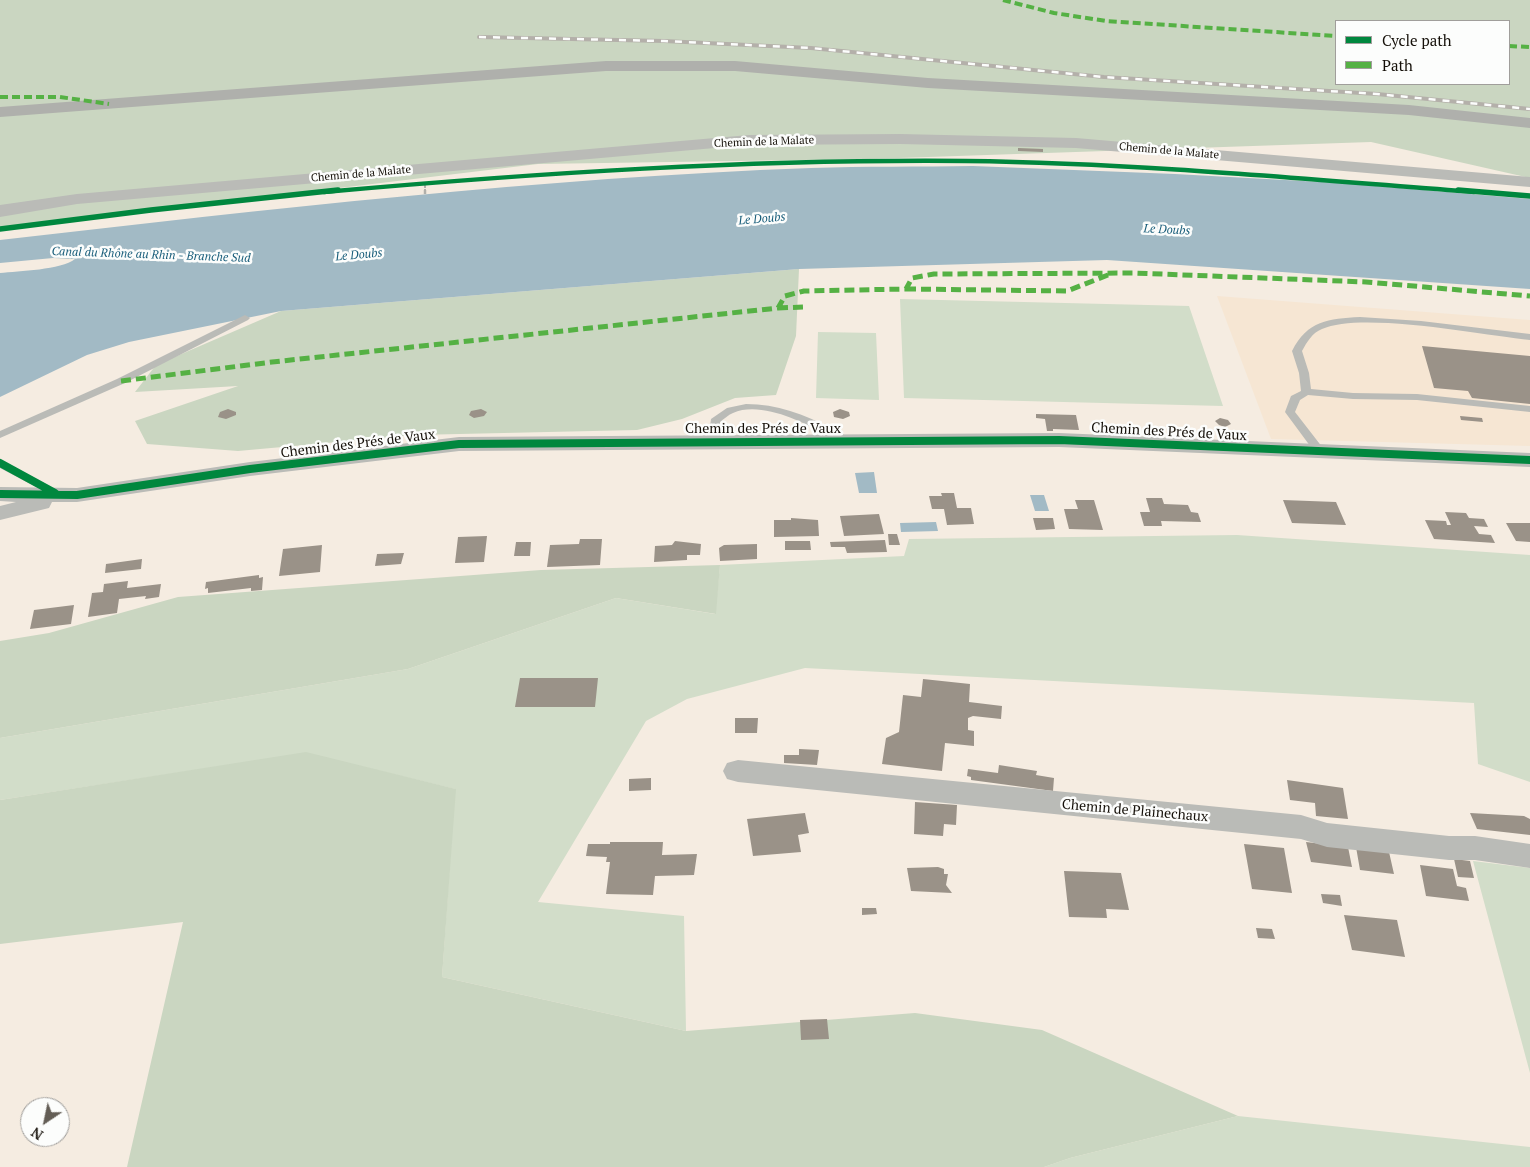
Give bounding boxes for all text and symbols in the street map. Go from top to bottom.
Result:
legend [1335,20,1510,85]
text: Cycle path [1382,30,1452,50]
text: Path [1382,55,1413,75]
street label: Chemin de la Malate [714,134,814,150]
street label: Chemin de la Malate [1118,140,1220,162]
street label: Chemin de la Malate [310,163,412,185]
water label: Le Doubs [738,210,786,228]
water label: Le Doubs [1143,222,1191,238]
water label: Canal du Rhône au Rhin - Branche Sud [51,244,251,266]
water label: Le Doubs [335,246,383,264]
street label: Chemin des Prés de Vaux [1091,420,1247,444]
street label: Chemin des Prés de Vaux [685,421,841,437]
street label: Chemin des Prés de Vaux [280,426,436,462]
street label: Chemin de Plainechaux [1061,796,1209,826]
north arrow [20,1097,70,1147]
text: N [27,1123,47,1145]

